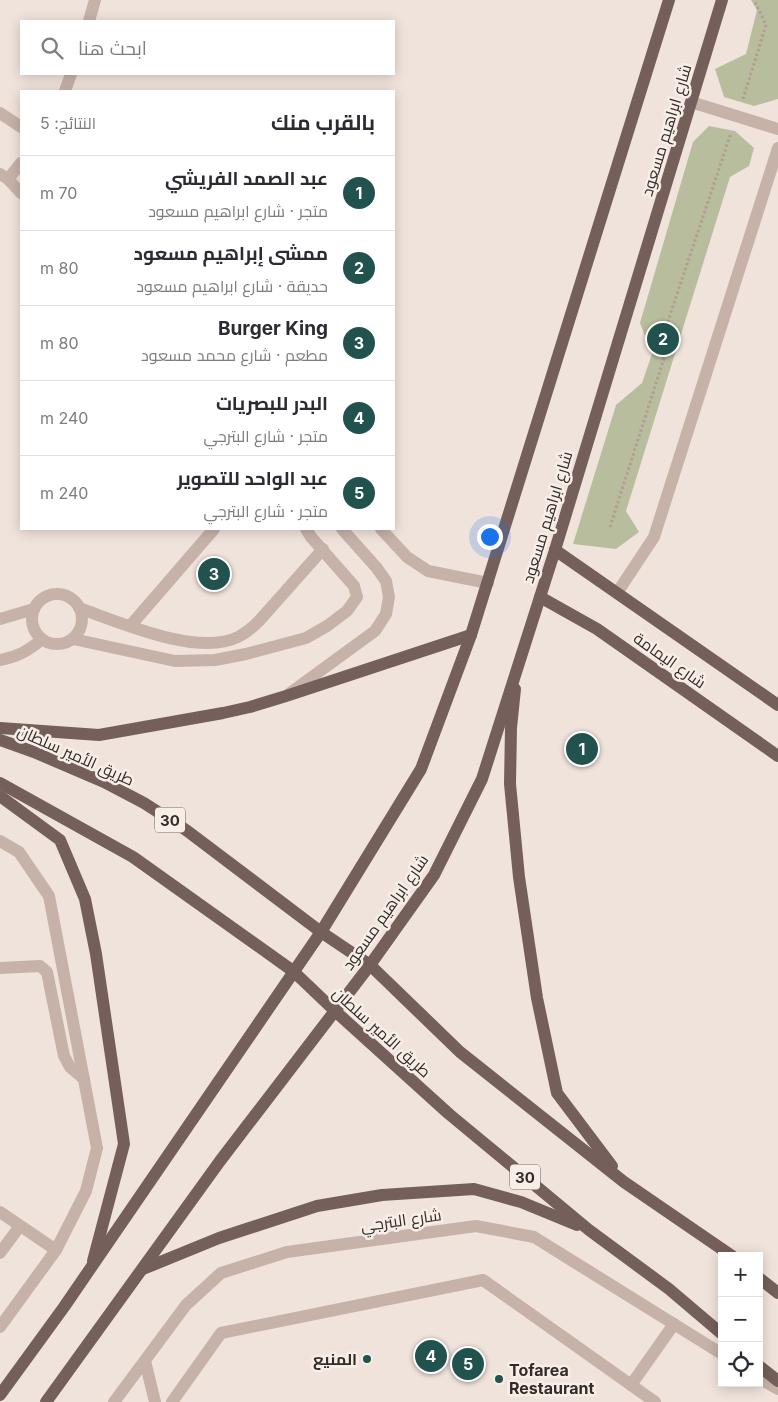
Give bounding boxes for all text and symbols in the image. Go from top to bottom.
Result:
search box [20,20,395,75]
icon: search [38,34,66,62]
text: ابحث هنا [78,37,147,60]
street label: شارع ابراهيم مسعود [636,62,697,199]
text: بالقرب منك [271,110,375,135]
text: النتائج: 5 [40,113,96,133]
text: عبد الصمد الفريشي [165,167,328,190]
text: 70 m [40,183,77,203]
text: 1 [356,183,362,203]
text: متجر · شارع ابراهيم مسعود [148,201,328,221]
text: ممشى إبراهيم مسعود [134,242,328,265]
text: 80 m [40,258,79,278]
text: 2 [354,258,364,278]
text: حديقة · شارع ابراهيم مسعود [136,276,328,296]
text: Burger King [218,317,328,340]
pin: 2 [647,320,679,358]
text: 80 m [40,333,79,353]
text: 3 [354,333,364,353]
text: مطعم · شارع محمد مسعود [141,345,328,365]
text: البدر للبصريات [216,392,328,415]
text: 240 m [40,408,88,428]
text: 4 [354,408,364,428]
text: متجر · شارع البترجي [204,426,328,446]
street label: شارع ابراهيم مسعود [517,449,578,586]
text: عبد الواحد للتصوير [177,467,328,490]
text: 240 m [40,483,88,503]
text: 5 [354,483,364,503]
text: متجر · شارع البترجي [204,501,328,521]
your location [477,524,503,550]
pin: 3 [198,555,230,593]
street label: شارع اليمامة [629,628,710,694]
street label: طريق الأمير سلطان [14,720,137,791]
pin: 1 [566,730,598,768]
road number: 30 [155,808,185,832]
street label: شارع ابراهيم مسعود [338,850,434,975]
street label: طريق الأمير سلطان [328,983,435,1082]
road number: 30 [510,1164,540,1190]
street label: شارع البترجي [359,1204,443,1240]
map controls [718,1252,763,1387]
button: + [718,1252,763,1297]
button: − [718,1297,763,1342]
pin: 4 [415,1337,447,1375]
button: locate [718,1342,763,1387]
pin: 5 [452,1345,484,1383]
place label: المنيع [313,1349,357,1370]
marker: المنيع [361,1353,373,1365]
place label: Tofarea Restaurant [509,1360,595,1398]
marker: Tofarea Restaurant [493,1373,505,1385]

